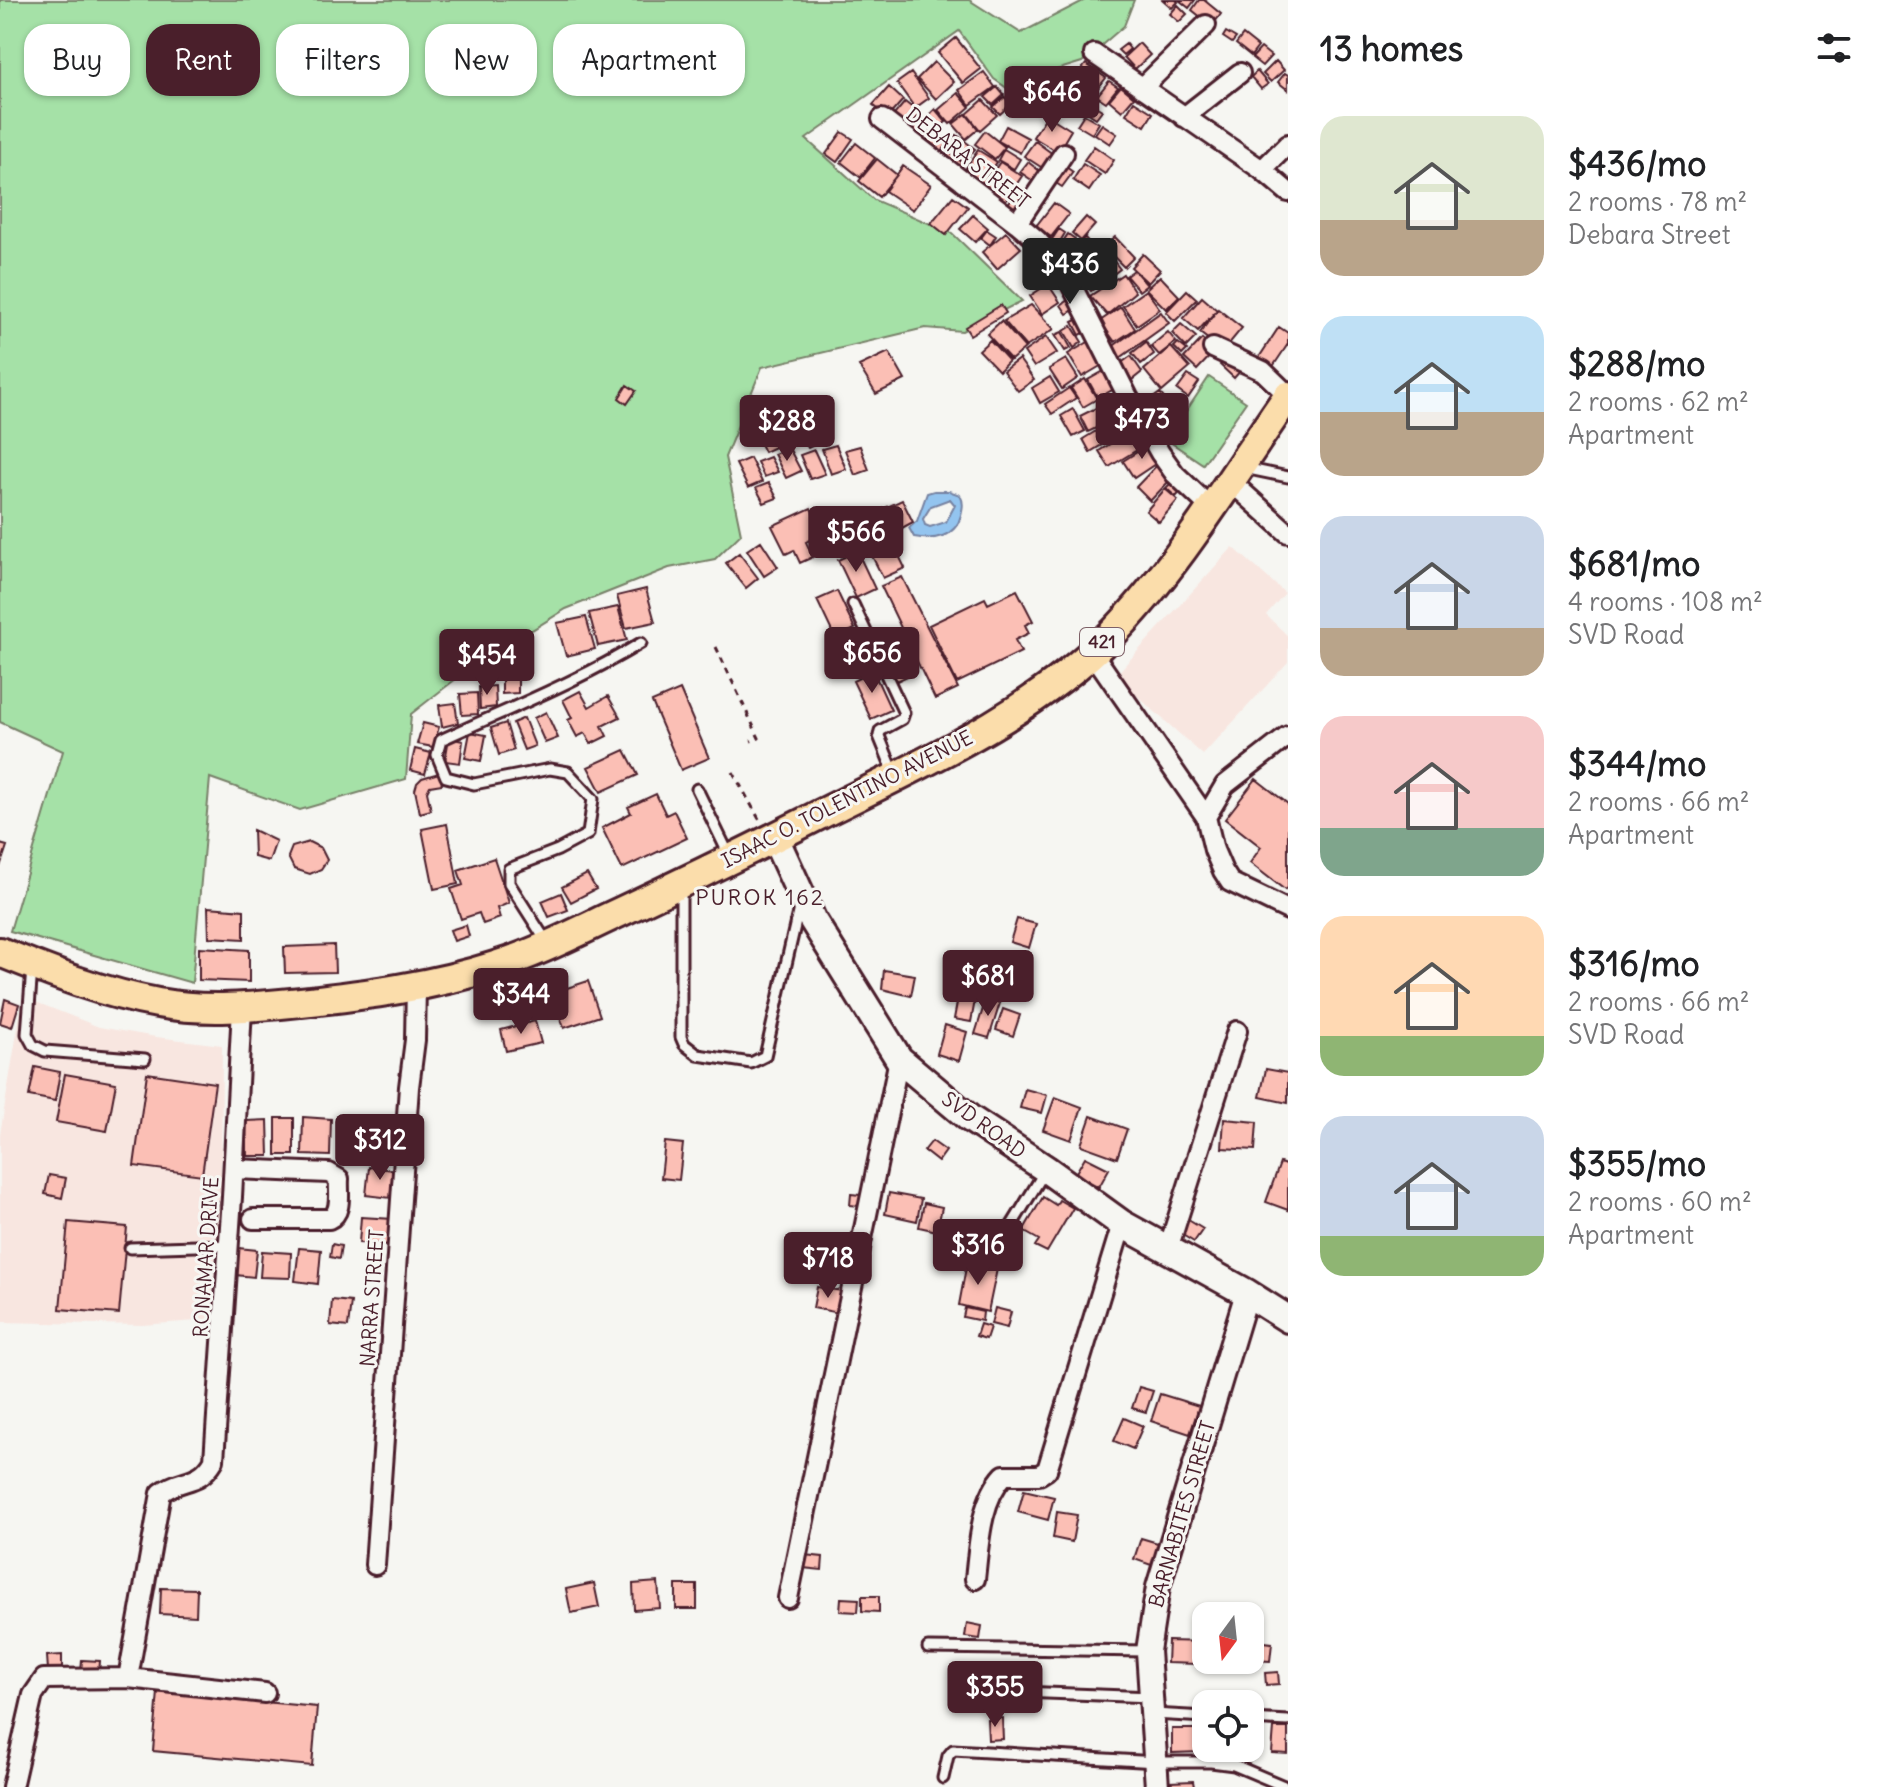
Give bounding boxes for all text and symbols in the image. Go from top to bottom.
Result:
chip: Buy [24,24,130,96]
chip: Rent [146,24,260,96]
chip: Filters [276,24,409,96]
chip: New [425,24,537,96]
chip: Apartment [553,24,745,96]
icon: filters [1812,26,1856,70]
text: 13 homes [1320,27,1463,70]
pin: $646 [1005,66,1099,134]
text: $646 [1022,75,1082,108]
street label: DEBARA STREET [901,101,1035,214]
text: $436/mo [1568,142,1706,185]
icon: home [1384,148,1480,244]
text: 2 rooms · 78 m² [1568,185,1747,218]
text: Debara Street [1568,218,1730,251]
pin: $436 [1023,238,1117,306]
text: $436 [1040,247,1100,280]
text: $288/mo [1568,342,1705,385]
icon: home [1384,348,1480,444]
text: 2 rooms · 62 m² [1568,385,1749,418]
pin: $473 [1095,393,1189,461]
pin: $288 [740,395,834,463]
text: $473 [1114,402,1170,435]
text: $288 [758,404,816,437]
text: Apartment [1568,418,1694,451]
pin: $566 [809,506,903,574]
text: $566 [826,515,886,548]
text: $681/mo [1568,542,1700,585]
icon: home [1384,548,1480,644]
text: 4 rooms · 108 m² [1568,585,1763,618]
text: SVD Road [1568,618,1684,651]
pin: $656 [825,627,919,695]
road number: 421 [1080,628,1124,656]
pin: $454 [440,629,534,697]
text: $656 [842,636,902,669]
text: $454 [457,638,517,671]
street label: ISAAC O. TOLENTINO AVENUE [717,724,976,873]
text: $344/mo [1568,742,1706,785]
icon: home [1384,748,1480,844]
text: 2 rooms · 66 m² [1568,785,1750,818]
text: Apartment [1568,818,1694,851]
district label: PUROK 162 [695,883,825,911]
text: $316/mo [1568,942,1700,985]
icon: home [1384,948,1480,1044]
pin: $681 [941,950,1035,1018]
text: $681 [961,959,1015,992]
pin: $344 [474,968,568,1036]
text: $344 [491,977,551,1010]
text: 2 rooms · 66 m² [1568,985,1750,1018]
text: SVD Road [1568,1018,1684,1051]
street label: SVD ROAD [937,1086,1031,1163]
pin: $312 [333,1114,427,1182]
text: $312 [353,1123,407,1156]
text: $355/mo [1568,1142,1706,1185]
icon: home [1384,1148,1480,1244]
street label: RONAMAR DRIVE [187,1176,224,1338]
text: 2 rooms · 60 m² [1568,1185,1752,1218]
text: Apartment [1568,1218,1694,1251]
pin: $316 [931,1219,1025,1287]
street label: NARRA STREET [354,1228,389,1368]
text: $316 [951,1228,1005,1261]
pin: $718 [781,1232,875,1300]
text: $718 [802,1241,854,1274]
street label: BARNABITES STREET [1143,1418,1220,1610]
north arrow [1192,1602,1264,1674]
map controls [1192,1602,1264,1762]
pin: $355 [948,1661,1042,1729]
text: $355 [965,1670,1025,1703]
button: locate [1192,1690,1264,1762]

